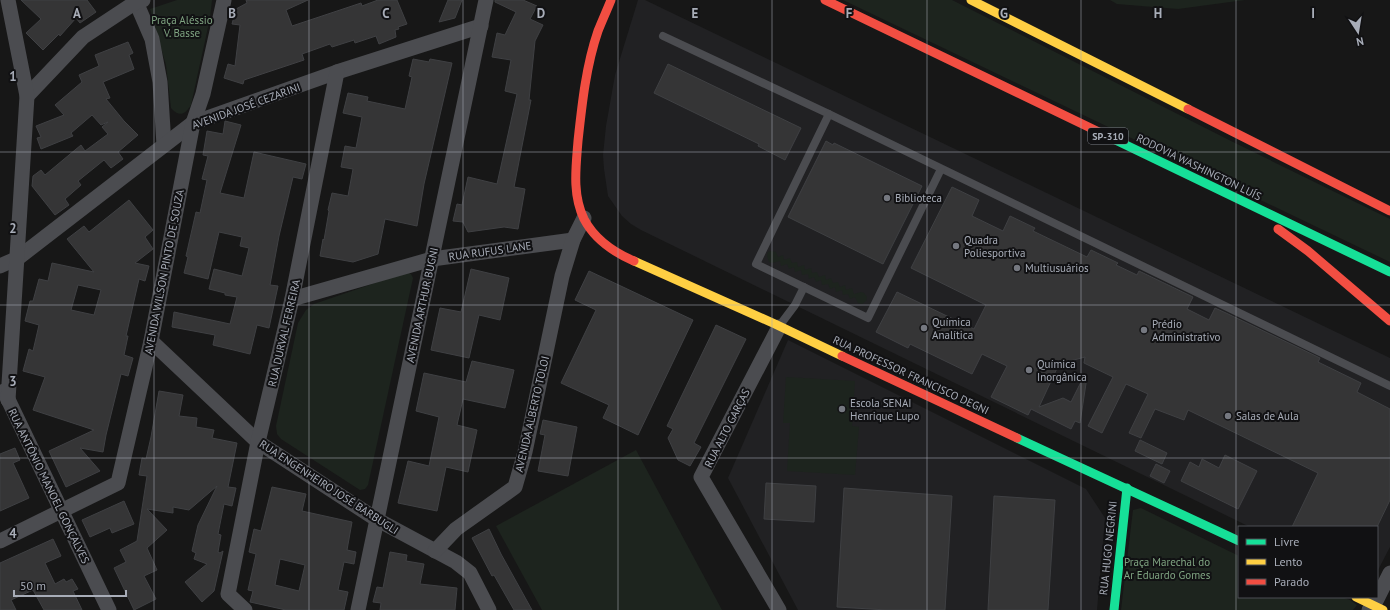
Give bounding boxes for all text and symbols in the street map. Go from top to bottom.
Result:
text: A [73,5,81,22]
text: B [228,5,236,22]
text: C [382,5,390,22]
text: D [537,5,545,22]
text: E [692,5,699,22]
text: F [846,5,853,22]
text: G [1000,5,1008,22]
text: H [1154,5,1162,22]
text: I [1311,5,1315,22]
north arrow [1338,12,1378,52]
park label: Praça Aléssio V. Basse [151,13,213,40]
text: N [1355,34,1365,49]
text: 1 [9,68,17,85]
street label: AVENIDA JOSÉ CEZARINI [190,80,302,132]
road number: SP-310 [1088,128,1128,144]
street label: RODOVIA WASHINGTON LUÍS [1134,131,1264,203]
street label: AVENIDA WILSON PINTO DE SOUZA [141,188,187,356]
place label: Biblioteca [895,191,942,205]
marker: Biblioteca [882,193,892,203]
text: 2 [9,220,17,237]
place label: Quadra Poliesportiva [964,233,1025,260]
street label: RUA RUFUS LANE [448,238,532,264]
marker: Quadra Poliesportiva [951,241,961,251]
street label: AVENIDA ARTHUR BUGNI [403,246,441,364]
place label: Multiusuários [1025,261,1089,275]
marker: Multiusuários [1012,263,1022,273]
street label: RUA DURVAL FERREIRA [265,277,303,388]
place label: Química Analítica [932,315,973,342]
place label: Prédio Administrativo [1152,317,1221,344]
marker: Química Analítica [919,323,929,333]
marker: Prédio Administrativo [1139,325,1149,335]
street label: RUA PROFESSOR FRANCISCO DEGNI [831,333,991,417]
street label: AVENIDA ALBERTO TOLOI [512,354,552,474]
place label: Química Inorgânica [1037,357,1087,384]
marker: Química Inorgânica [1024,365,1034,375]
text: 3 [9,373,17,390]
street label: RUA ALTO GARÇAS [701,386,753,470]
place label: Escola SENAI Henrique Lupo [850,396,919,423]
marker: Escola SENAI Henrique Lupo [837,404,847,414]
street label: RUA ANTÔNIO MANOEL GONÇALVES [5,406,93,566]
place label: Salas de Aula [1236,409,1299,423]
marker: Salas de Aula [1223,411,1233,421]
street label: RUA ENGENHEIRO JOSÉ BARBUGLI [257,437,401,537]
street label: RUA HUGO NEGRINI [1096,500,1120,596]
text: 4 [9,525,17,542]
legend [1238,526,1378,598]
text: Livre [1274,534,1299,549]
text: Lento [1274,554,1303,569]
park label: Praça Marechal do Ar Eduardo Gomes [1124,555,1211,582]
scale bar [14,572,126,598]
text: Parado [1274,574,1309,589]
text: 50 m [20,578,46,593]

